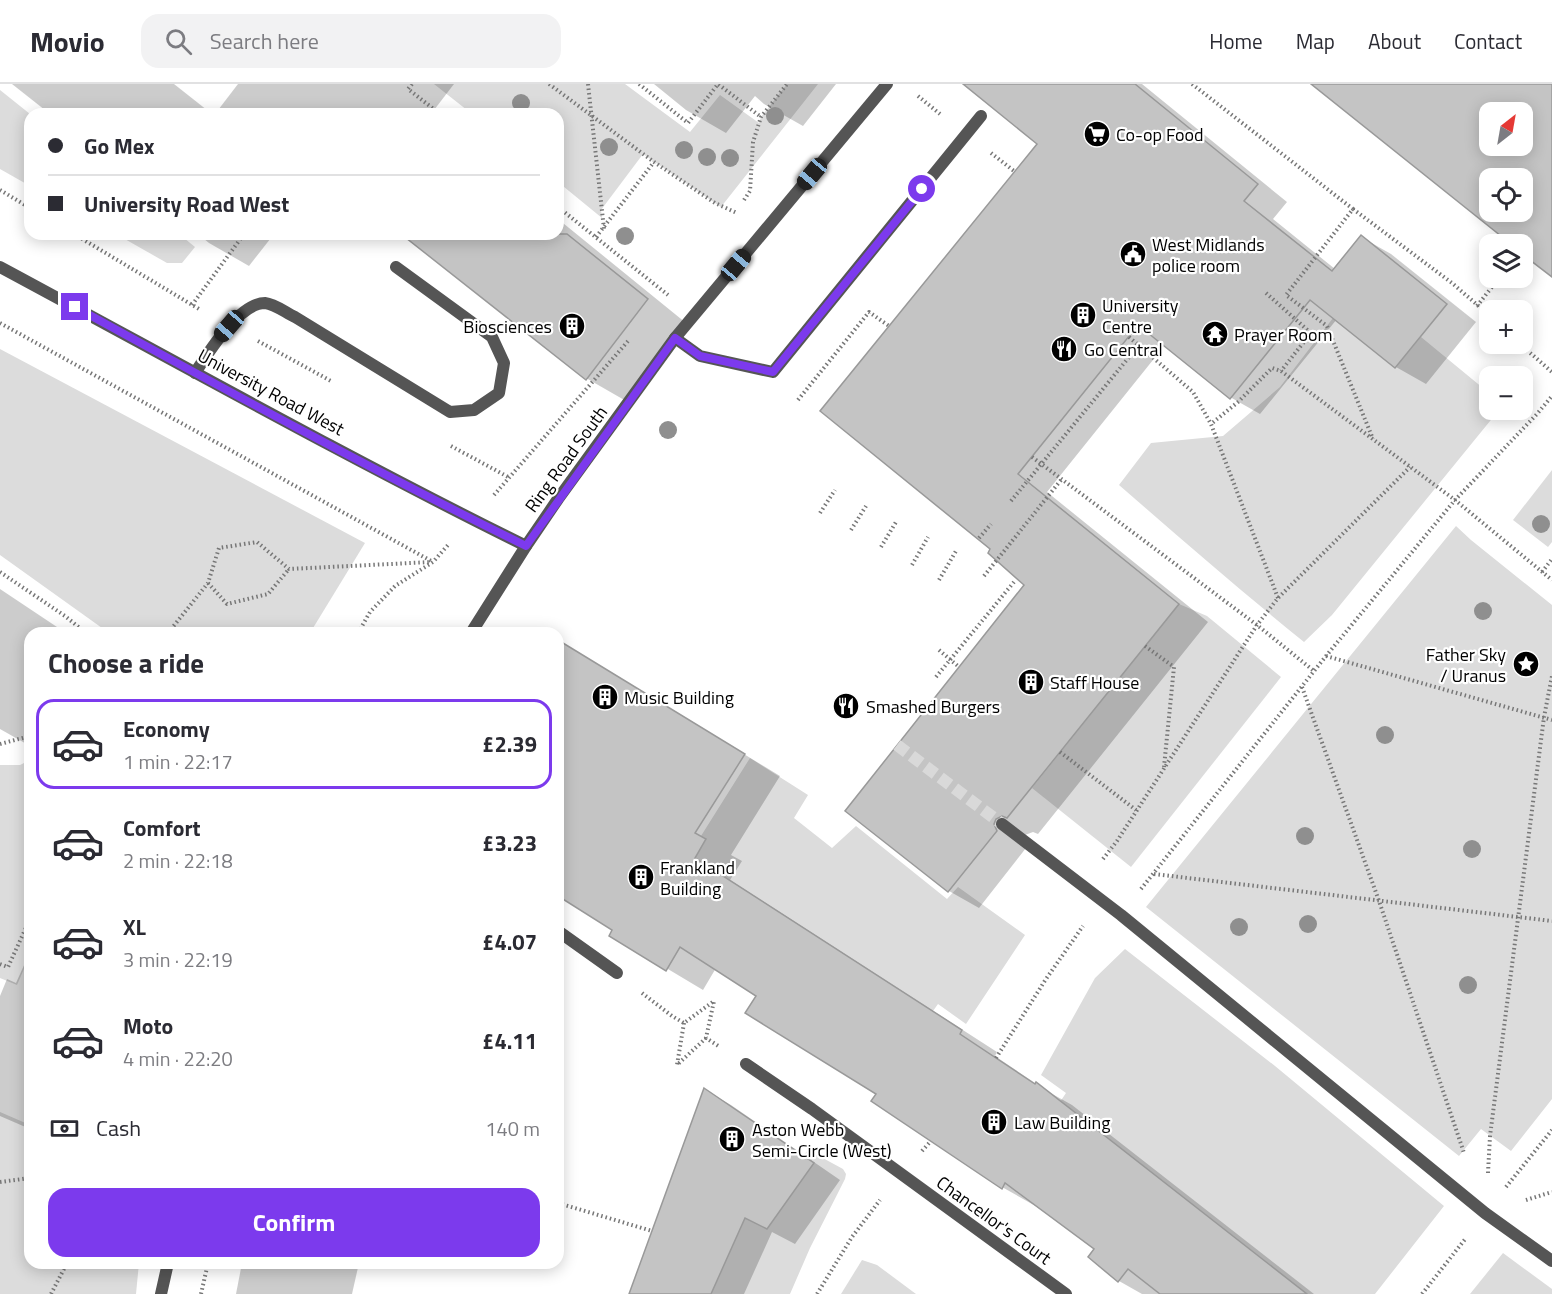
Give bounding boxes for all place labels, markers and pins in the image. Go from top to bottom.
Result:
supermarket icon: Co-op Food [1082,119,1112,149]
place label: Co-op Food [1116,121,1204,148]
place label: West Midlands police room [1152,231,1265,279]
public building icon: West Midlands police room [1118,239,1148,269]
place label: University Centre [1102,292,1179,340]
building icon: University Centre [1068,300,1098,330]
building icon: Biosciences [557,311,587,341]
place label: Biosciences [463,313,552,340]
temple icon: Prayer Room [1200,319,1230,349]
place label: Prayer Room [1234,321,1333,348]
restaurant icon: Go Central [1049,334,1079,364]
place label: Go Central [1084,336,1163,363]
place label: Father Sky / Uranus [1426,641,1506,689]
place icon: Father Sky / Uranus [1511,649,1541,679]
building icon: Staff House [1016,667,1046,697]
place label: Staff House [1050,669,1139,696]
building icon: Music Building [590,682,620,712]
place label: Music Building [624,684,734,711]
restaurant icon: Smashed Burgers [831,691,861,721]
place label: Smashed Burgers [866,693,1000,720]
place label: Frankland Building [660,854,735,902]
building icon: Frankland Building [626,862,656,892]
building icon: Law Building [979,1107,1009,1137]
place label: Law Building [1014,1109,1110,1136]
place label: Aston Webb Semi-Circle (West) [752,1116,891,1164]
building icon: Aston Webb Semi-Circle (West) [717,1124,747,1154]

